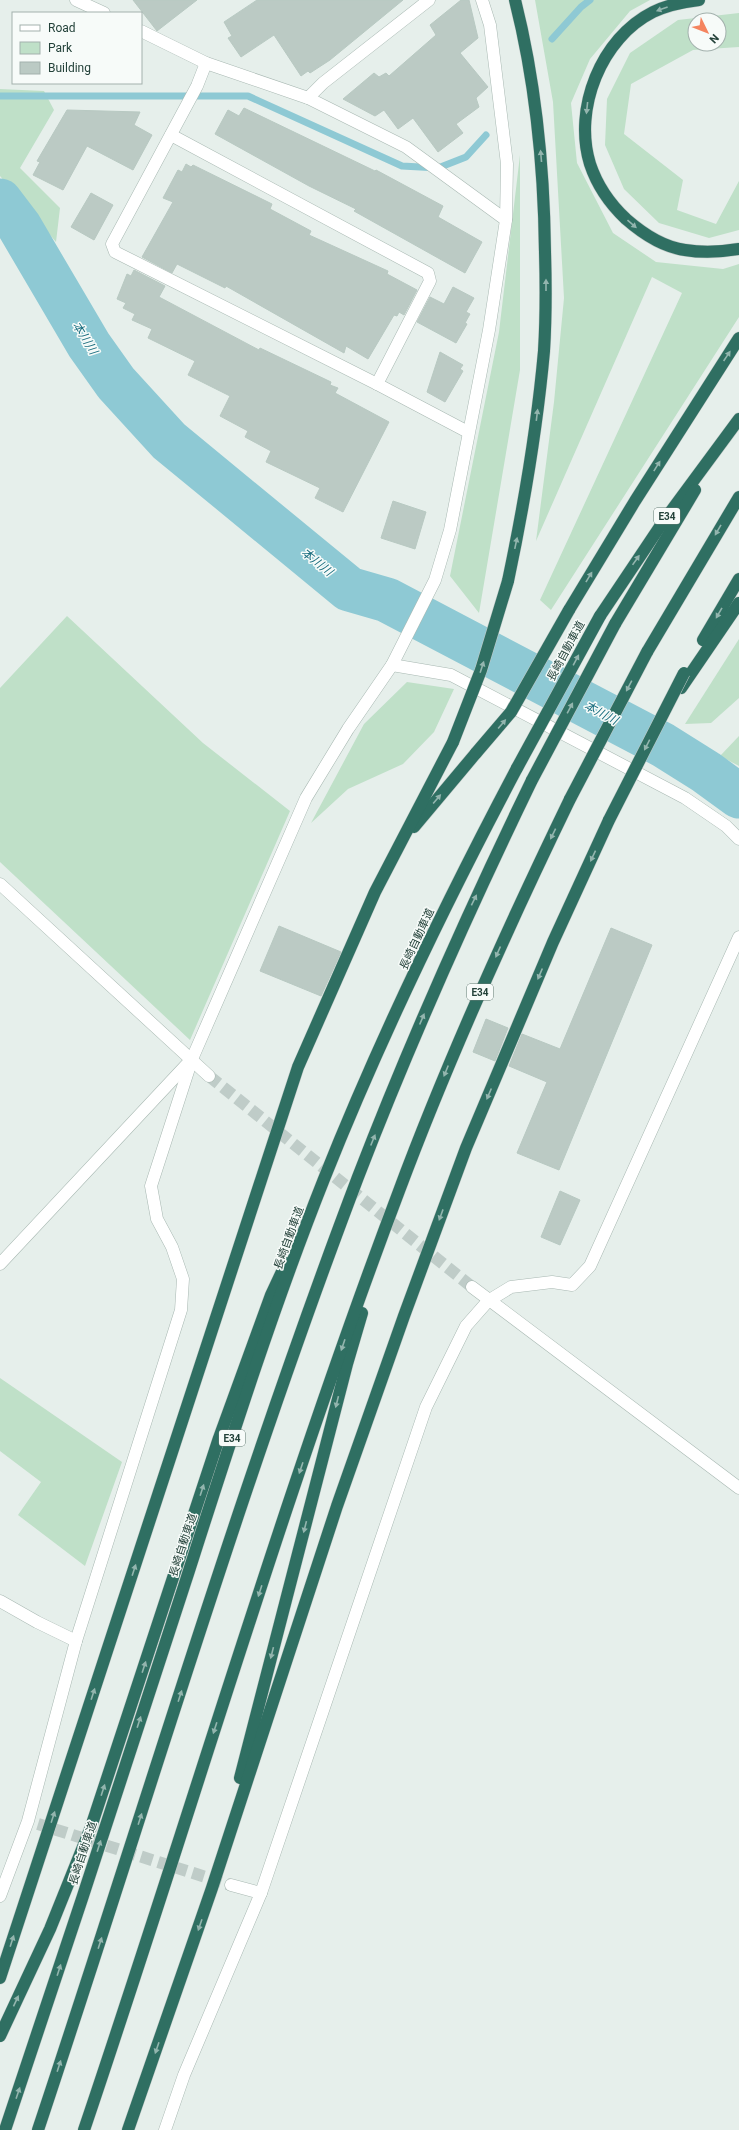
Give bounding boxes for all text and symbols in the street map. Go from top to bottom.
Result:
one-way arrow [655,7,667,13]
legend [12,12,142,84]
north arrow [687,12,727,52]
text: Road [48,21,76,35]
text: N [706,31,721,46]
text: Park [48,41,73,55]
text: Building [48,61,91,75]
one-way arrow [584,102,590,114]
one-way arrow [538,150,544,162]
one-way arrow [627,219,637,228]
one-way arrow [543,278,549,291]
water label: 本川川 [70,319,102,359]
one-way arrow [723,351,731,361]
one-way arrow [534,409,540,421]
one-way arrow [653,461,661,471]
road number: E34 [654,508,680,524]
one-way arrow [715,524,722,536]
one-way arrow [513,537,519,549]
water label: 本川川 [299,545,337,580]
one-way arrow [632,554,640,565]
one-way arrow [585,572,593,582]
one-way arrow [716,607,723,619]
street label: 長崎自動車道 [545,619,587,683]
one-way arrow [573,654,579,666]
one-way arrow [479,660,485,672]
one-way arrow [626,680,632,692]
water label: 本川川 [582,698,622,729]
one-way arrow [566,702,573,714]
one-way arrow [497,719,506,729]
one-way arrow [644,739,650,751]
one-way arrow [433,794,442,804]
one-way arrow [550,828,556,840]
one-way arrow [590,850,596,861]
one-way arrow [471,894,477,906]
street label: 長崎自動車道 [397,906,437,972]
one-way arrow [495,946,501,957]
one-way arrow [536,969,542,981]
road number: E34 [467,984,493,1000]
one-way arrow [419,1014,425,1025]
one-way arrow [443,1065,449,1077]
one-way arrow [486,1088,492,1100]
one-way arrow [371,1133,377,1145]
street label: 長崎自動車道 [272,1205,306,1271]
one-way arrow [438,1209,444,1221]
one-way arrow [340,1339,346,1351]
one-way arrow [334,1396,340,1408]
road number: E34 [219,1430,245,1446]
one-way arrow [297,1462,303,1474]
one-way arrow [199,1484,205,1496]
street label: 長崎自動車道 [167,1512,199,1578]
one-way arrow [301,1521,307,1534]
one-way arrow [131,1564,137,1576]
one-way arrow [257,1585,263,1597]
one-way arrow [269,1647,275,1660]
one-way arrow [141,1660,147,1672]
one-way arrow [91,1687,97,1699]
one-way arrow [177,1689,183,1701]
one-way arrow [136,1716,142,1728]
one-way arrow [212,1722,218,1734]
one-way arrow [100,1784,106,1796]
one-way arrow [50,1811,56,1823]
one-way arrow [137,1813,143,1825]
street label: 長崎自動車道 [67,1820,99,1886]
one-way arrow [96,1840,102,1852]
one-way arrow [196,1919,202,1931]
one-way arrow [9,1934,15,1946]
one-way arrow [97,1937,103,1949]
one-way arrow [56,1963,62,1975]
one-way arrow [13,1995,19,2006]
one-way arrow [154,2042,160,2054]
one-way arrow [57,2060,63,2072]
one-way arrow [15,2087,21,2099]

